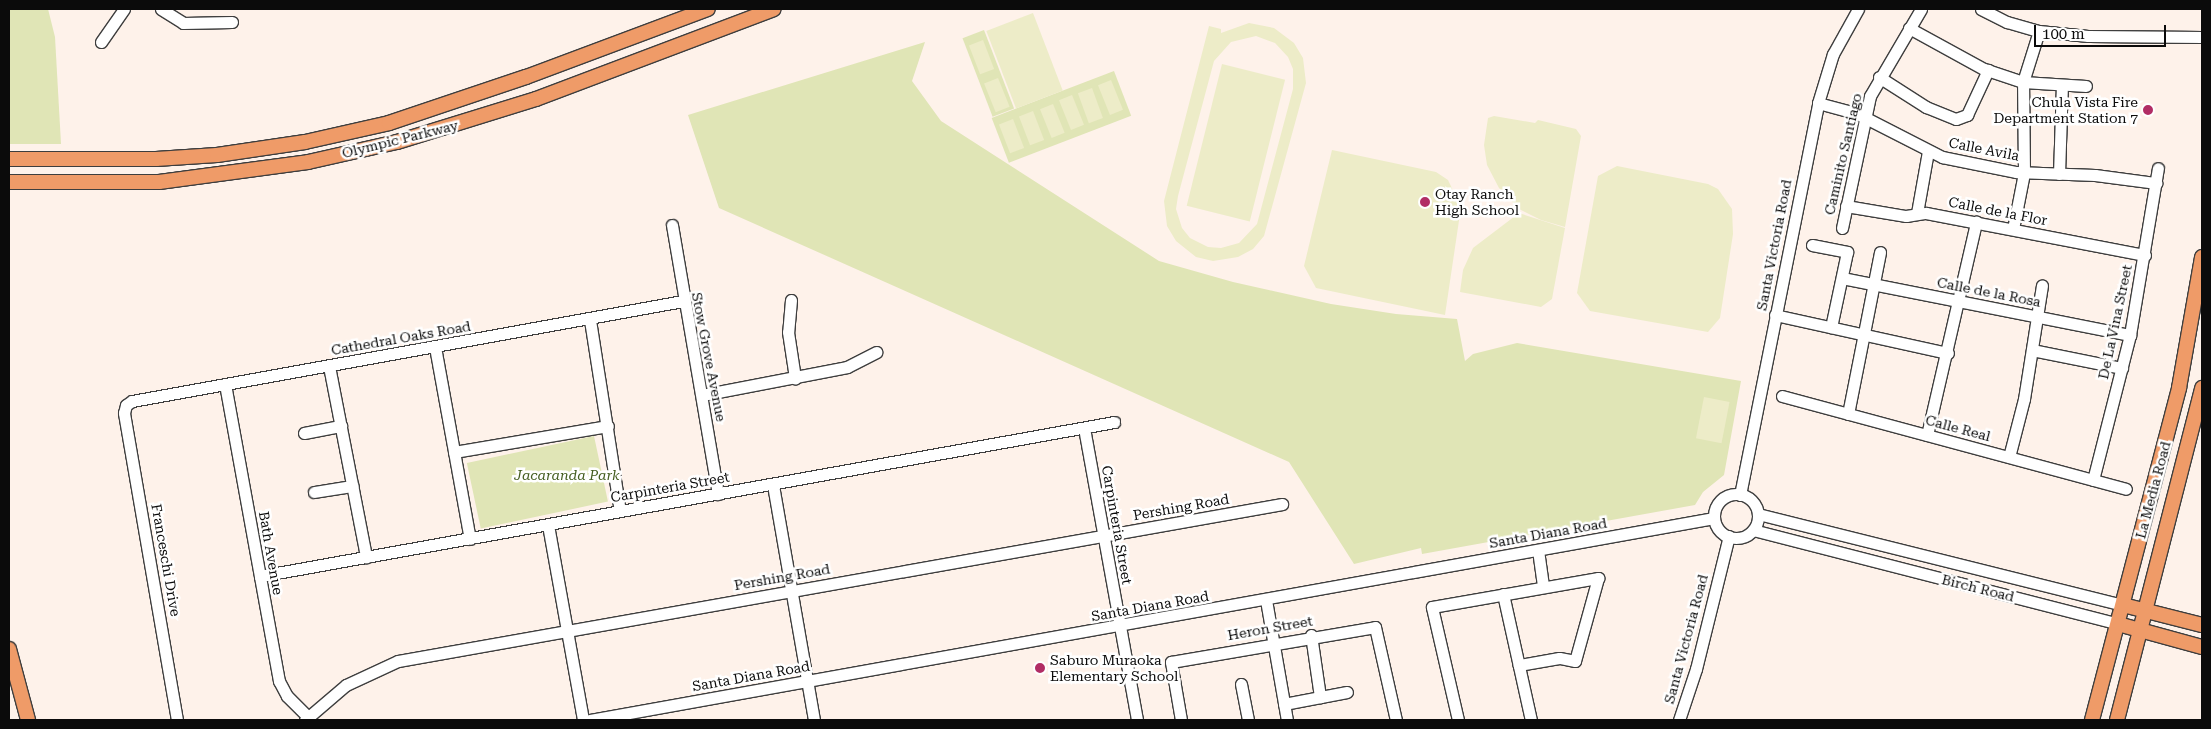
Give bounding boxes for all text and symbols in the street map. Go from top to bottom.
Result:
scale bar [2036,15,2168,47]
text: 100 m [2042,25,2085,43]
street label: Caminito Santiago [1821,91,1865,217]
place label: Chula Vista Fire Department Station 7 [1993,94,2138,126]
marker: Chula Vista Fire Department Station 7 [2142,104,2154,116]
street label: Olympic Parkway [340,116,460,162]
street label: Calle Avila [1947,134,2021,164]
street label: Santa Victoria Road [1753,178,1795,312]
place label: Otay Ranch High School [1435,186,1519,218]
street label: Calle de la Flor [1947,193,2049,229]
marker: Otay Ranch High School [1419,196,1431,208]
street label: De La Vina Street [2095,263,2135,381]
street label: Calle de la Rosa [1936,274,2042,310]
street label: Stow Grove Avenue [688,291,730,423]
street label: Cathedral Oaks Road [330,317,472,359]
street label: Calle Real [1924,411,1992,445]
street label: La Media Road [2132,440,2174,540]
street label: Carpinteria Street [1098,464,1136,586]
park label: Jacaranda Park [514,467,620,483]
street label: Carpinteria Street [609,468,731,506]
street label: Pershing Road [1132,490,1230,524]
street label: Franceschi Drive [148,502,184,618]
street label: Bath Avenue [255,510,287,596]
street label: Santa Diana Road [1488,514,1608,552]
street label: Pershing Road [733,560,831,594]
street label: Birch Road [1940,571,2016,605]
street label: Santa Victoria Road [1661,572,1711,706]
street label: Santa Diana Road [1090,587,1210,625]
street label: Heron Street [1226,612,1314,644]
place label: Saburo Muraoka Elementary School [1050,652,1178,684]
street label: Santa Diana Road [691,657,811,695]
marker: Saburo Muraoka Elementary School [1034,662,1046,674]

